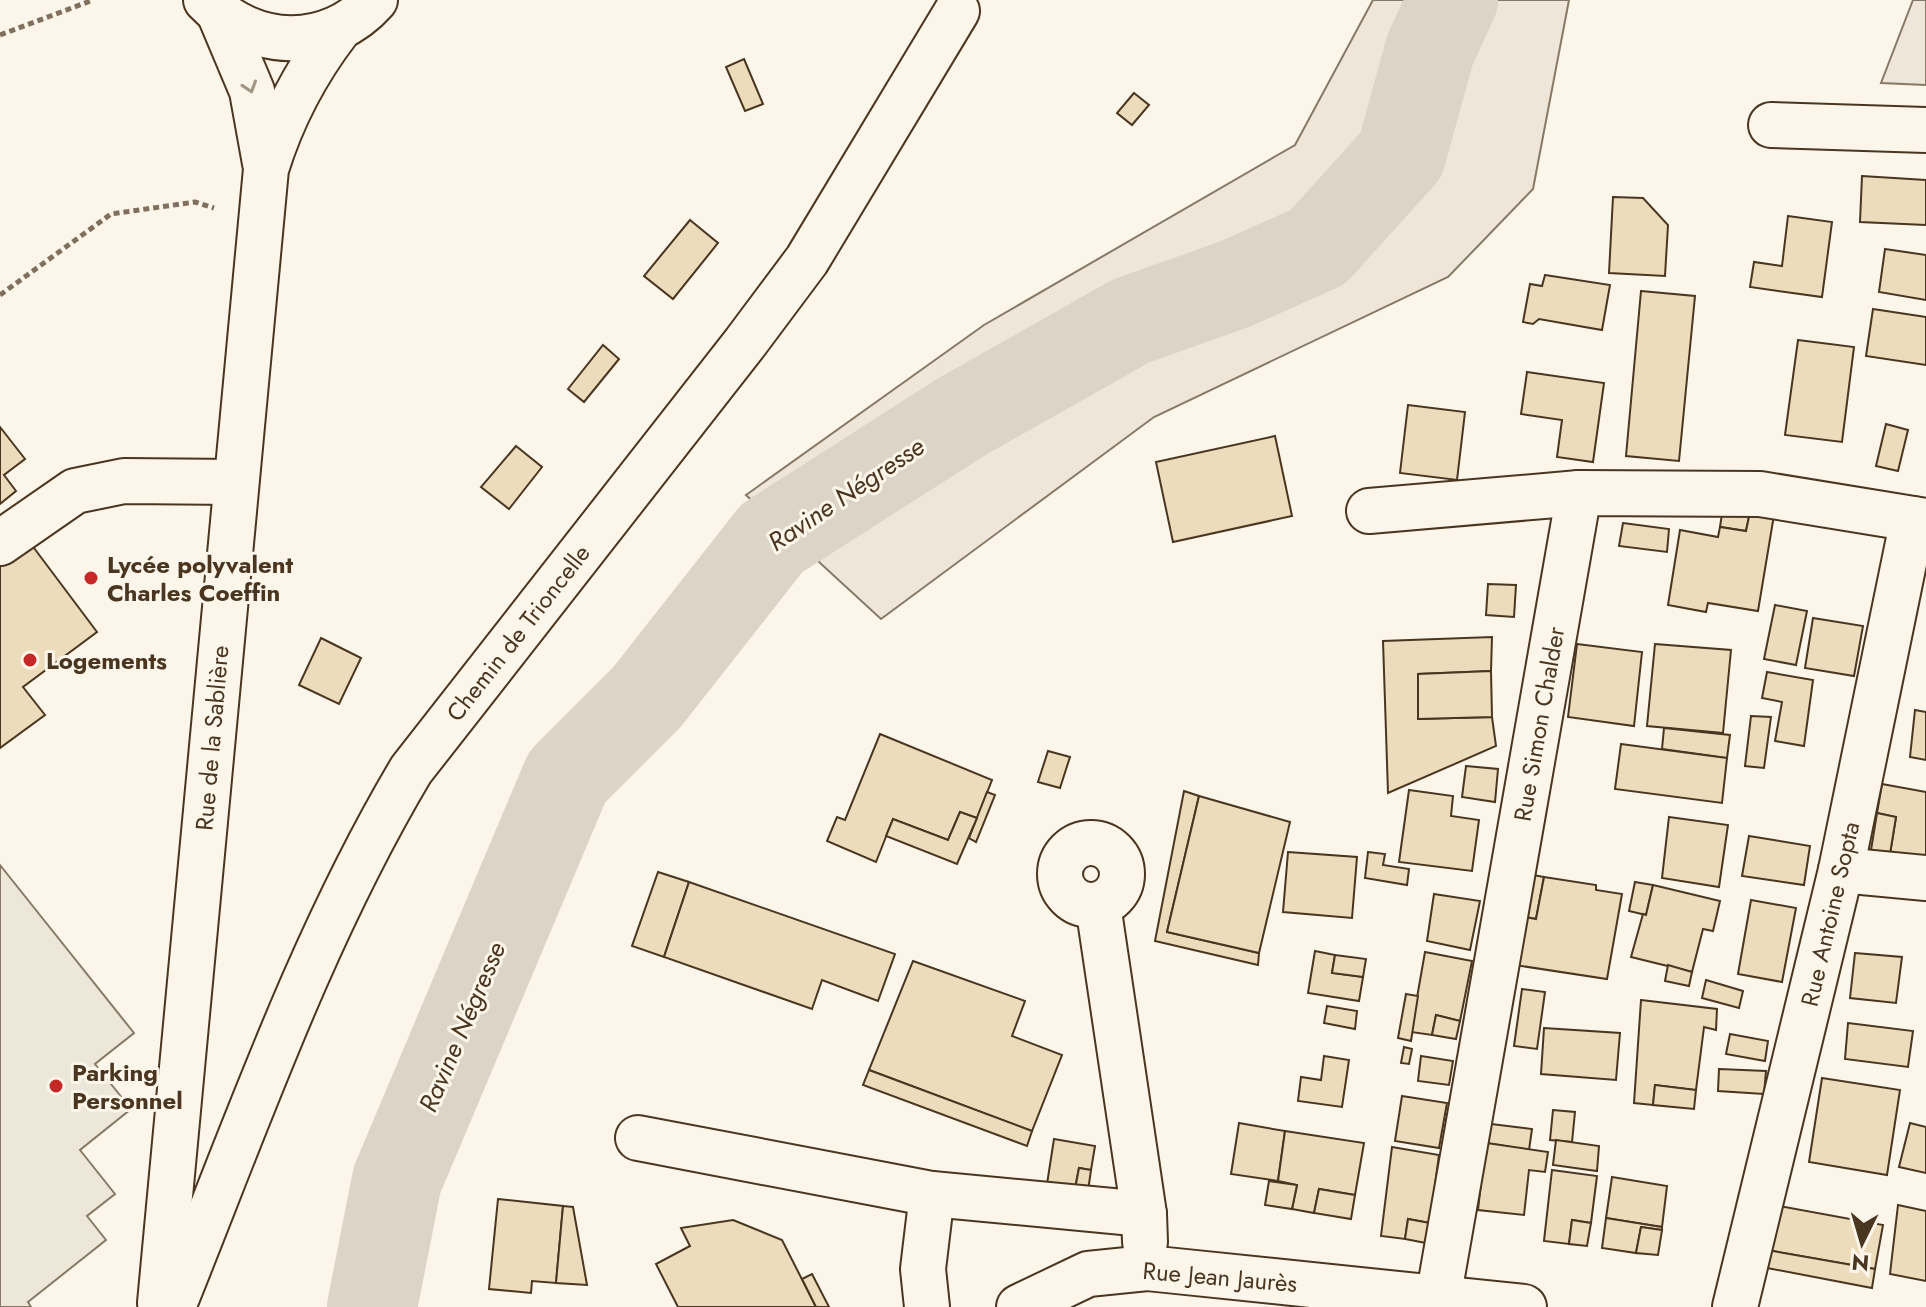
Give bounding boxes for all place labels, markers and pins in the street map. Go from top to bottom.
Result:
place label: Lycée polyvalent Charles Coeffin [107,547,293,610]
marker: Lycée polyvalent Charles Coeffin [82,569,100,587]
place label: Logements [46,643,167,678]
marker: Logements [21,651,39,669]
place label: Parking Personnel [72,1055,183,1118]
marker: Parking Personnel [47,1077,65,1095]

